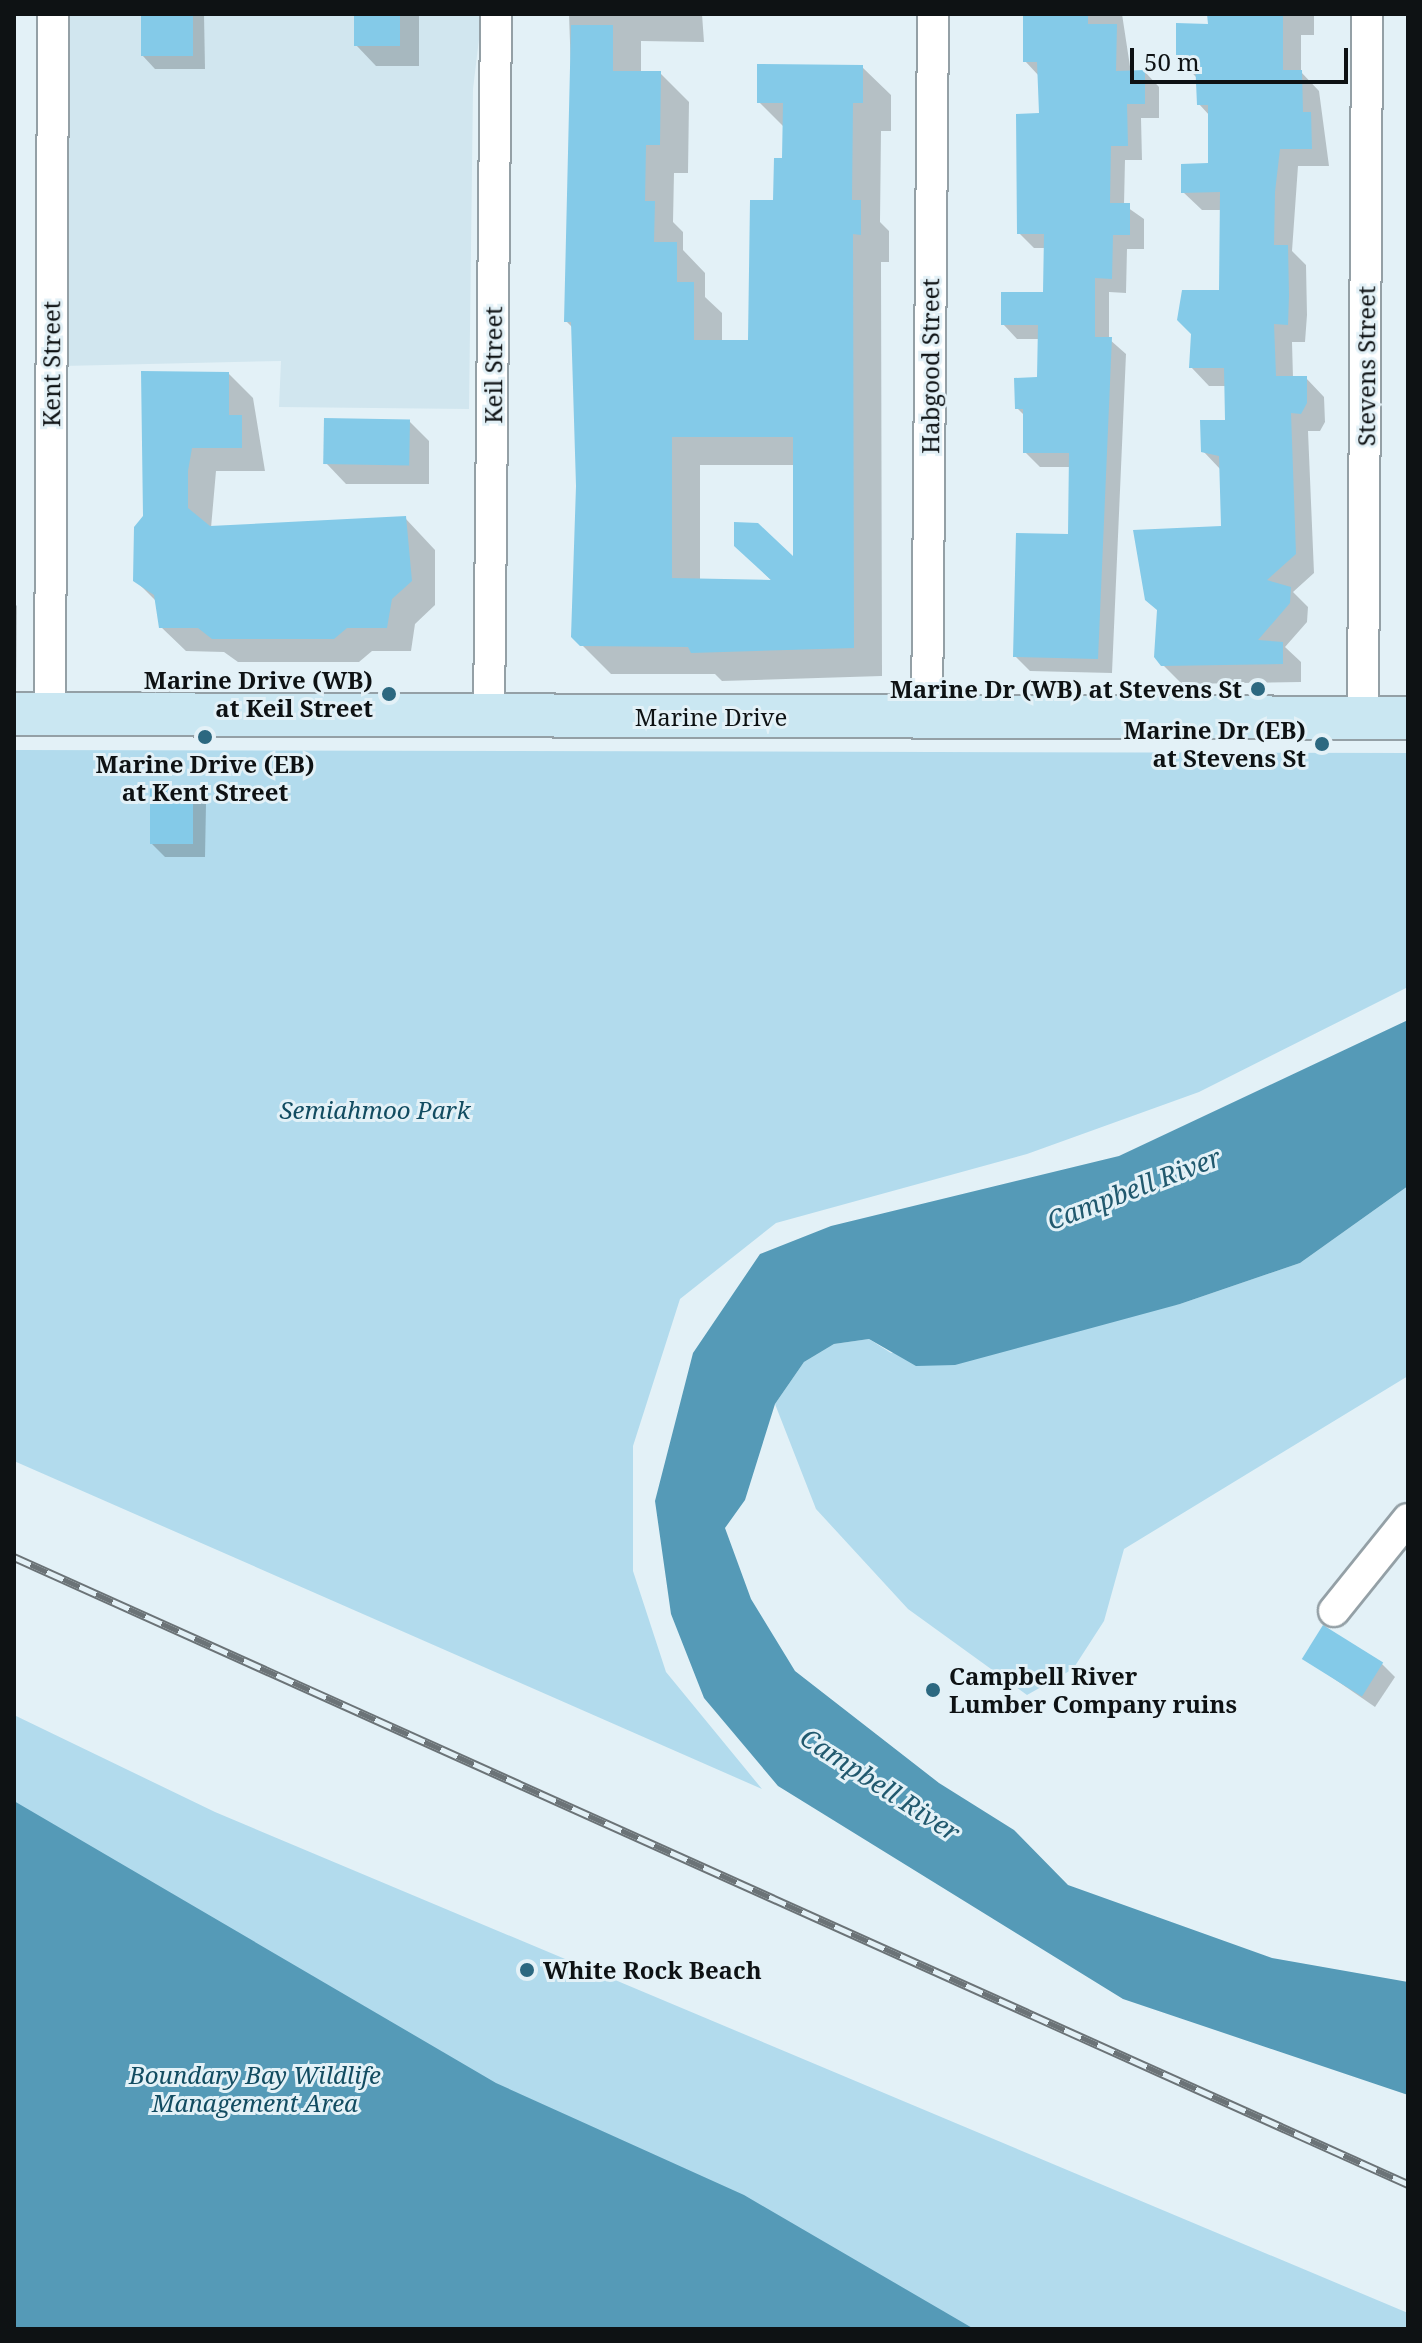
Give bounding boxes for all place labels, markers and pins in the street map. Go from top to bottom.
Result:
place label: Marine Drive (WB) at Keil Street [144,666,373,722]
place label: Marine Dr (WB) at Stevens St [890,675,1242,703]
marker: Marine Dr (WB) at Stevens St [1249,680,1267,698]
marker: Marine Drive (WB) at Keil Street [380,685,398,703]
place label: Marine Dr (EB) at Stevens St [1124,716,1306,772]
marker: Marine Drive (EB) at Kent Street [196,728,214,746]
marker: Marine Dr (EB) at Stevens St [1313,735,1331,753]
place label: Marine Drive (EB) at Kent Street [95,750,315,806]
place label: Campbell River Lumber Company ruins [949,1662,1237,1718]
marker: Campbell River Lumber Company ruins [924,1681,942,1699]
place label: White Rock Beach [543,1956,762,1984]
marker: White Rock Beach [518,1961,536,1979]

